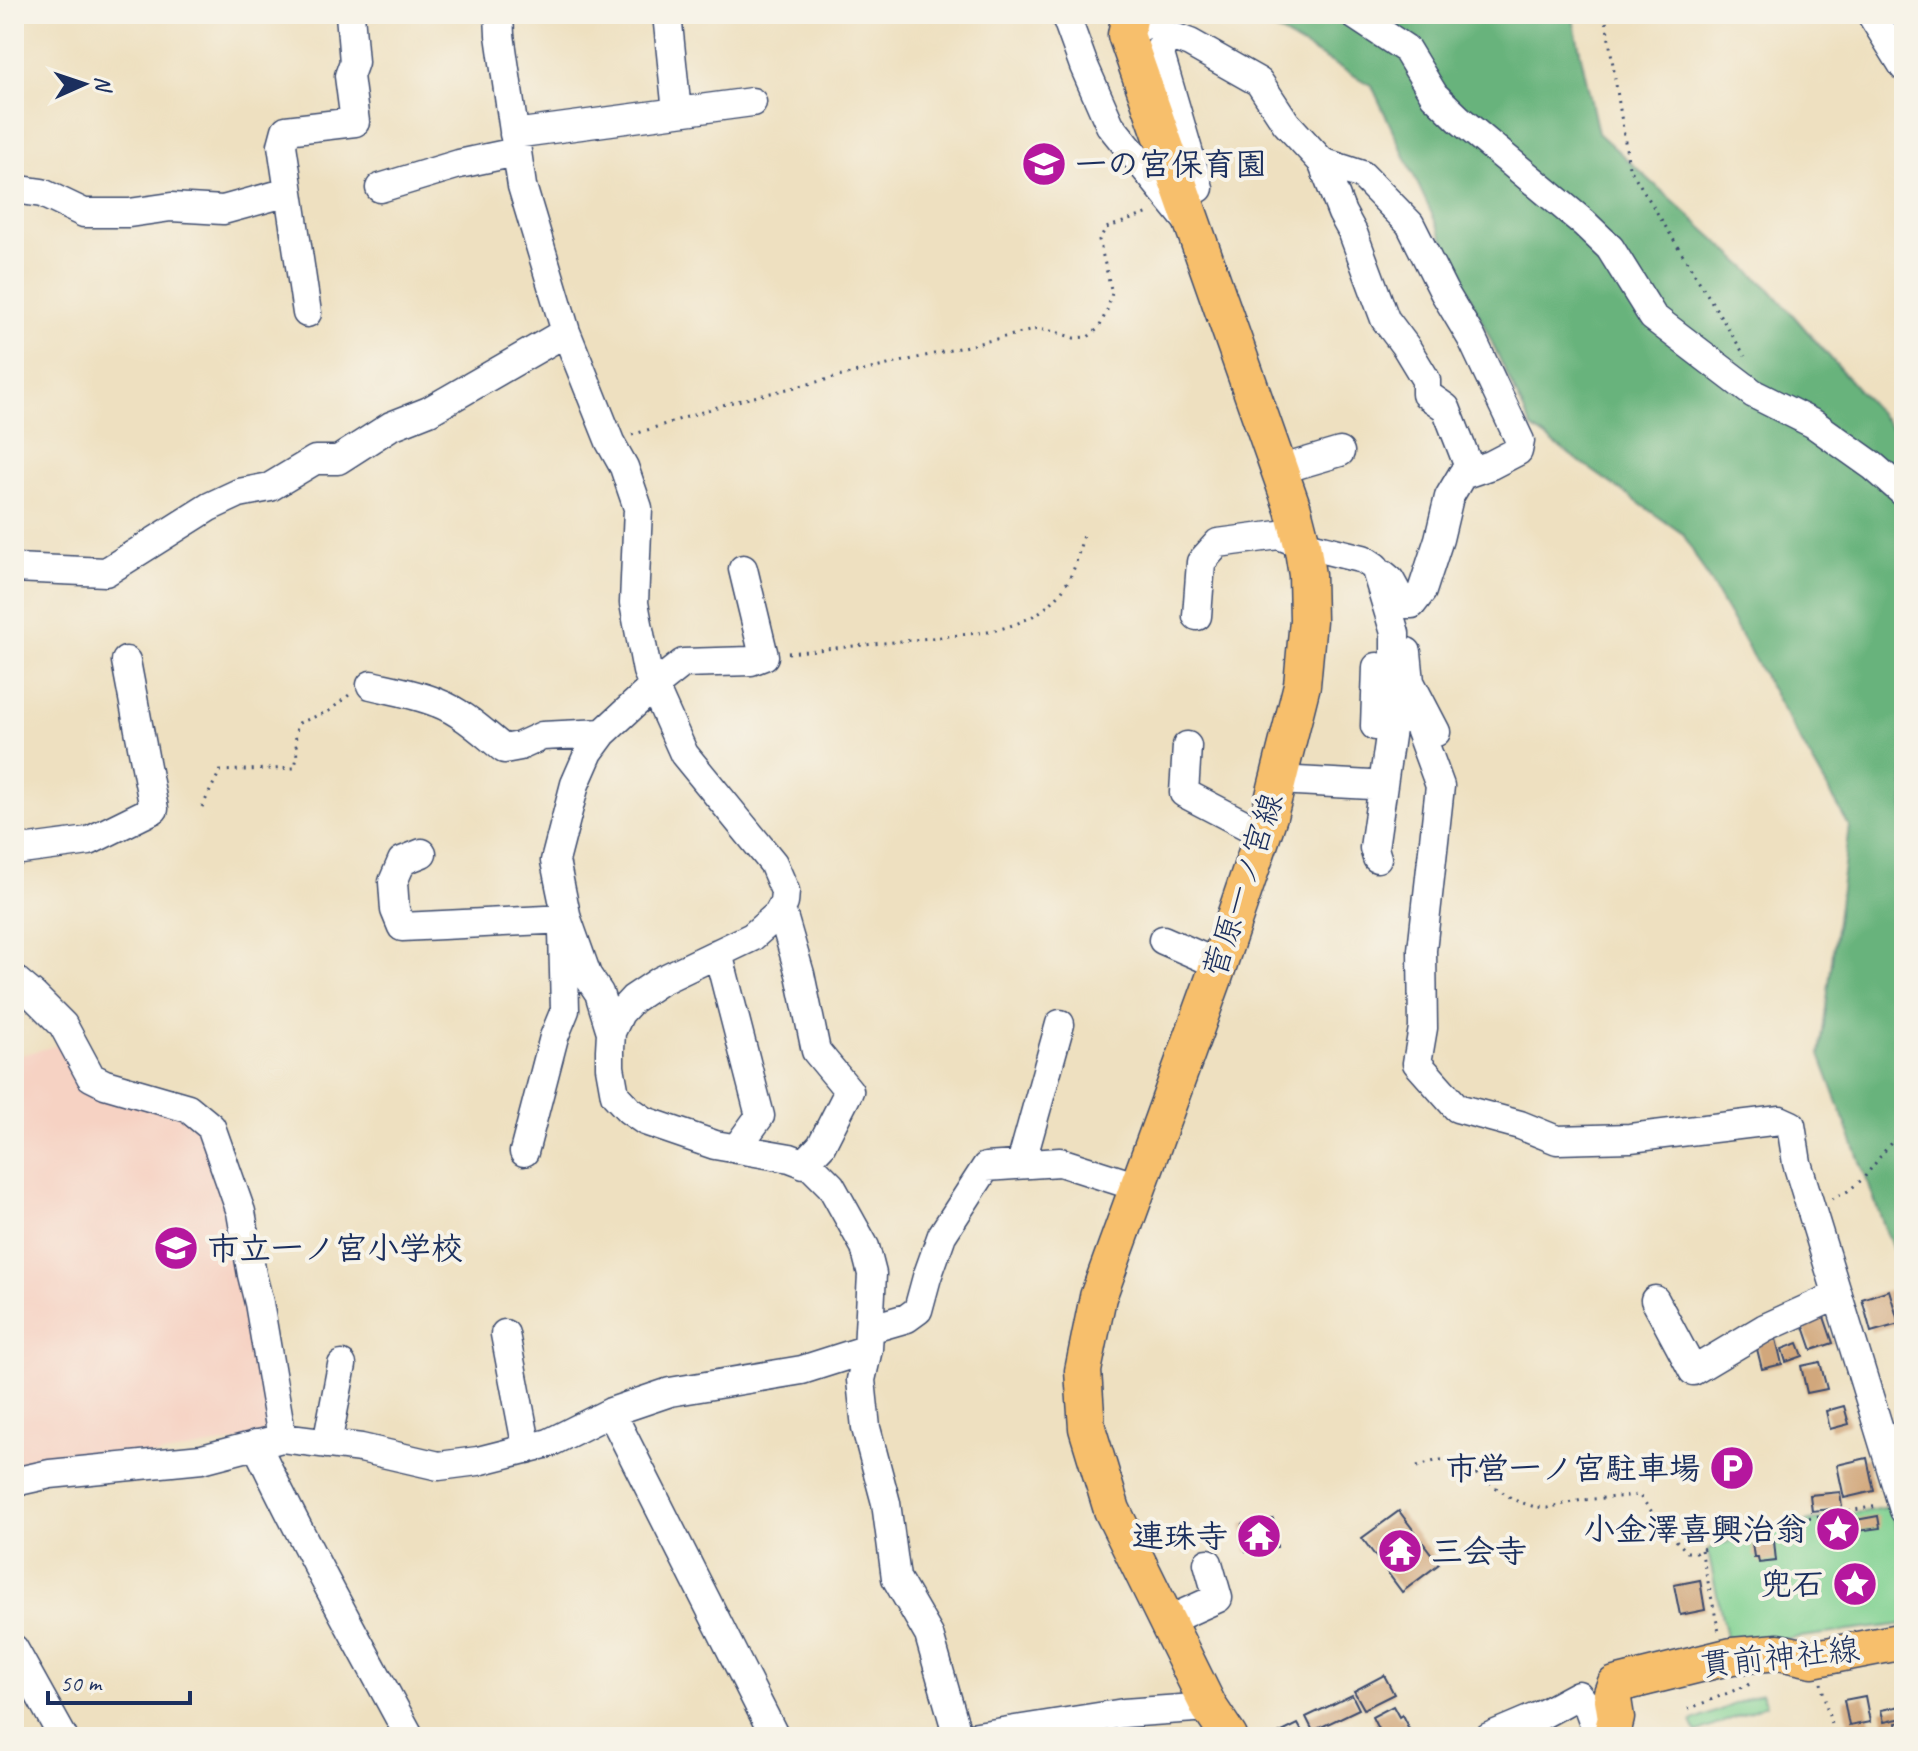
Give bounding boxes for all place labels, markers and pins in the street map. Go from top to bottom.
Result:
school or university icon: 一の宮保育園 [1020,140,1068,188]
place label: 一の宮保育園 [1075,144,1267,185]
school or university icon: 市立一ノ宮小学校 [152,1224,200,1272]
place label: 市立一ノ宮小学校 [207,1228,463,1269]
parking icon: 市営一ノ宮駐車場 [1708,1444,1756,1492]
place label: 市営一ノ宮駐車場 [1445,1448,1701,1489]
place icon: 小金澤喜興治翁 [1814,1505,1862,1553]
place label: 小金澤喜興治翁 [1583,1509,1807,1550]
temple icon: 連珠寺 [1235,1512,1283,1560]
place label: 連珠寺 [1132,1516,1228,1557]
temple icon: 三会寺 [1376,1527,1424,1575]
place label: 三会寺 [1431,1531,1527,1572]
place icon: 兜石 [1831,1560,1879,1608]
place label: 兜石 [1760,1564,1824,1605]

